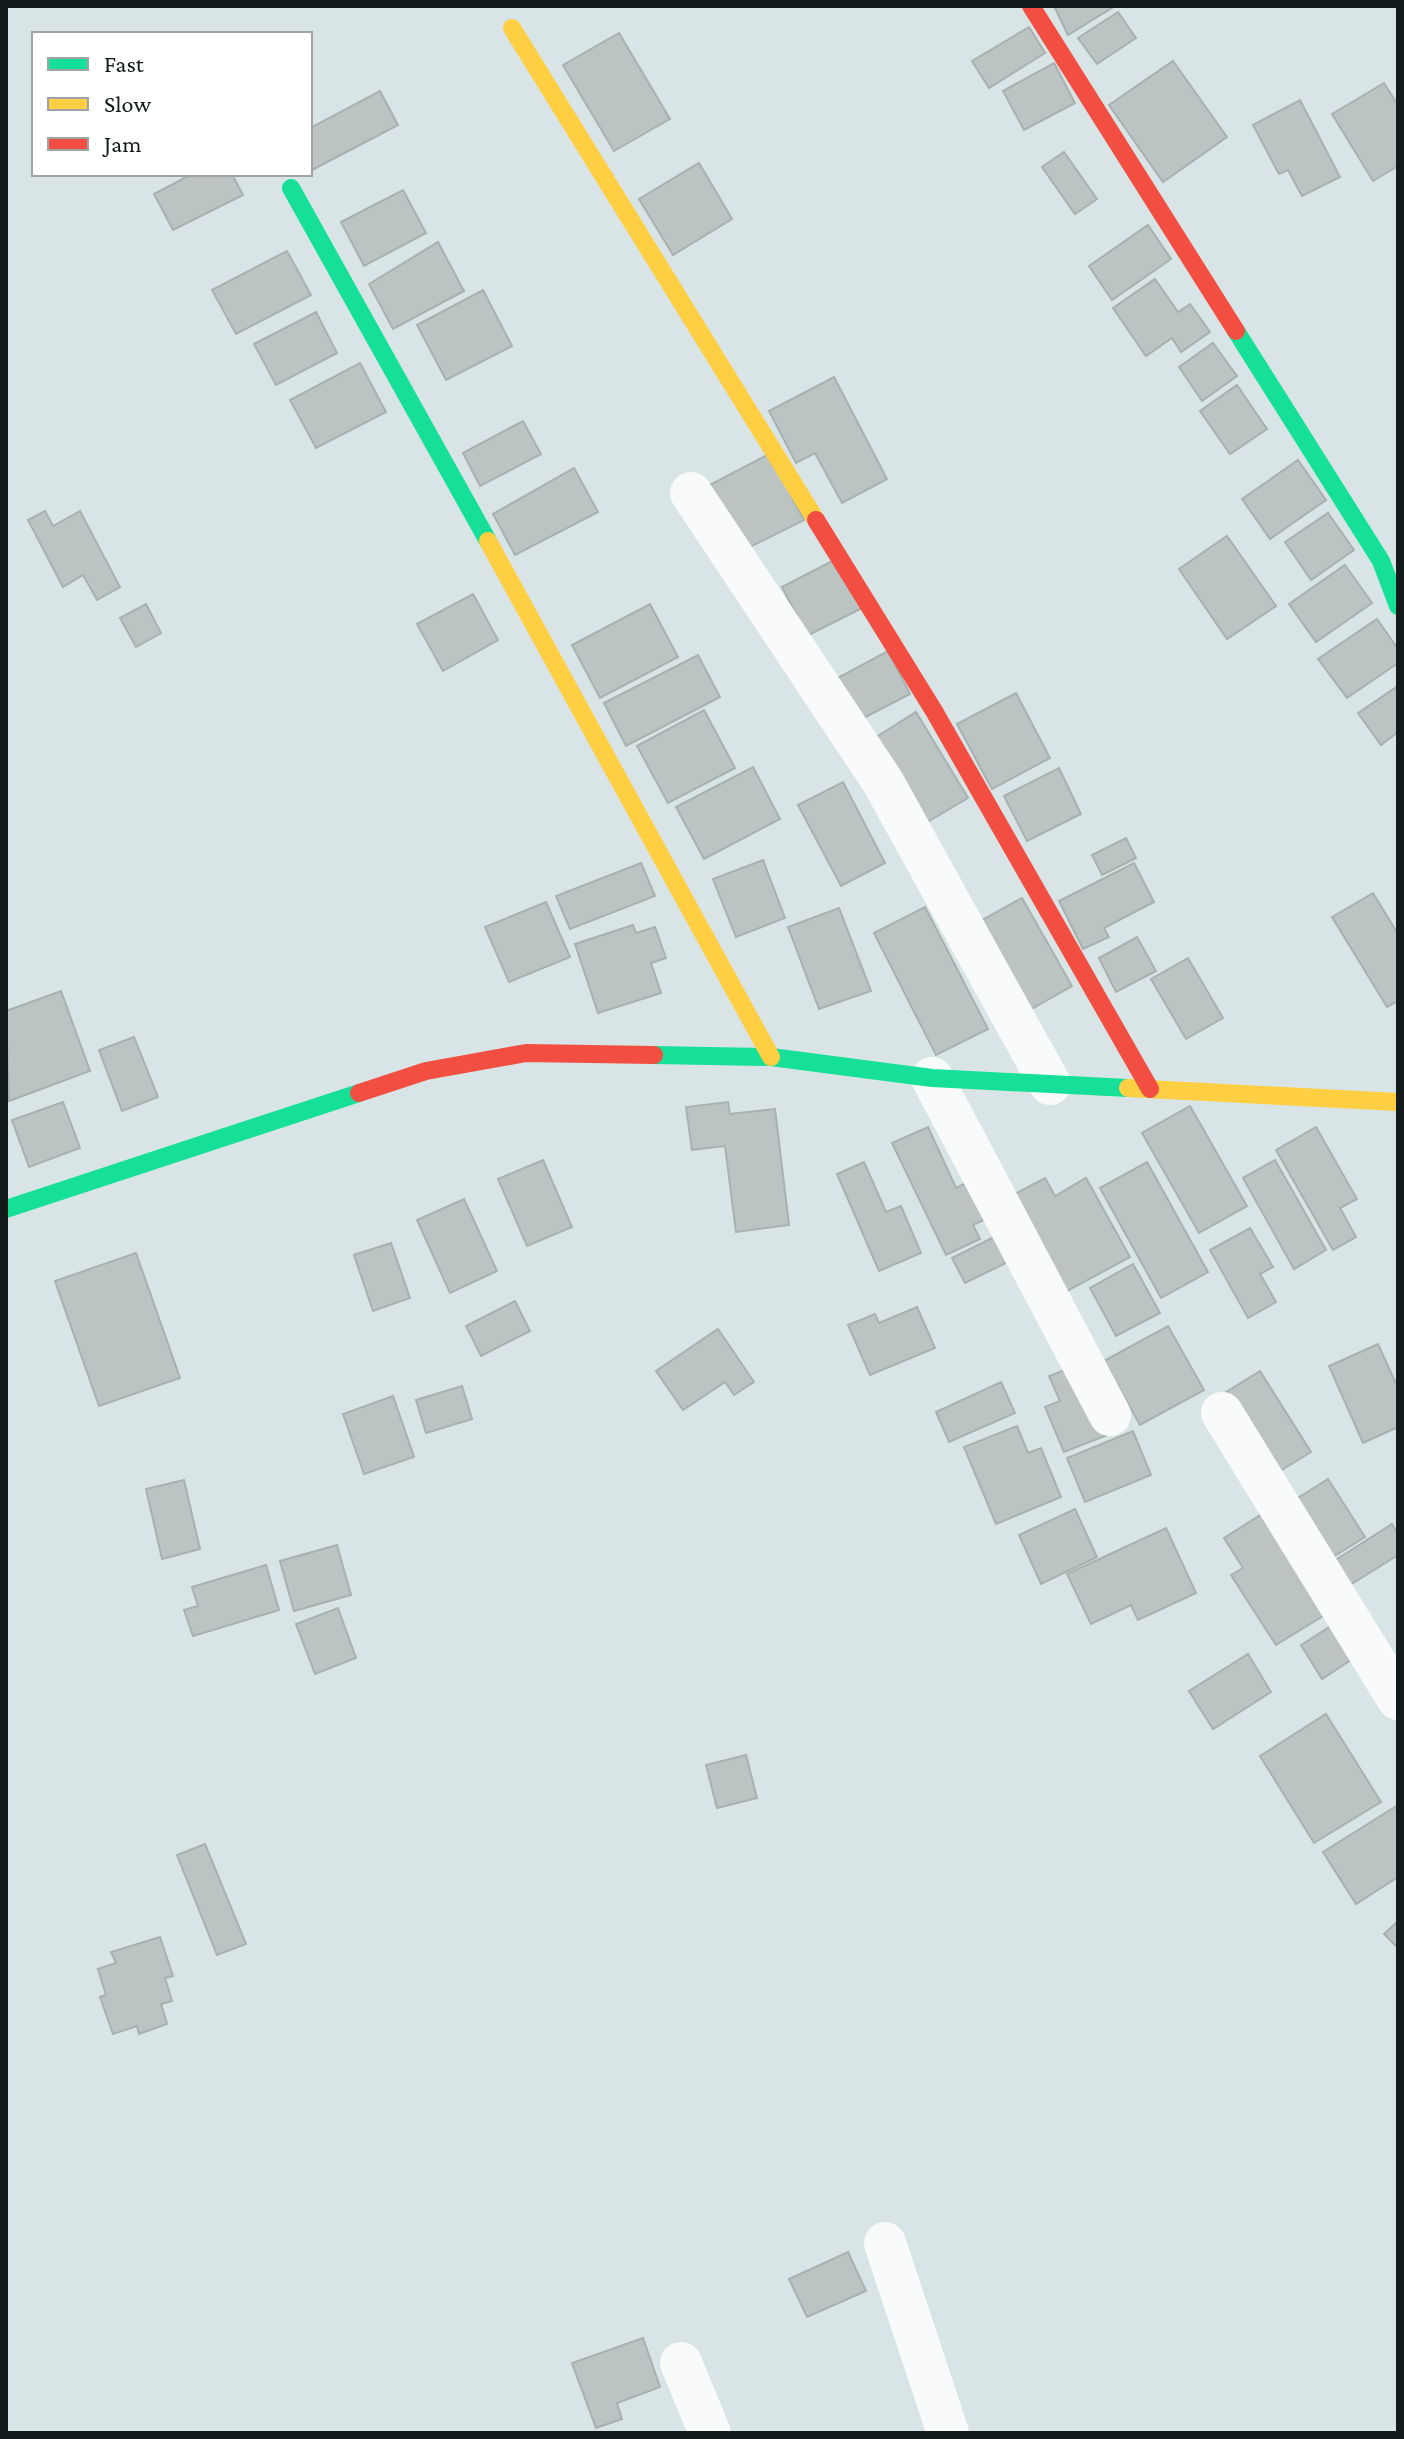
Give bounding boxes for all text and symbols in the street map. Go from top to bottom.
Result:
legend [32,32,312,176]
text: Fast [104,50,145,77]
text: Slow [104,90,151,117]
text: Jam [102,130,142,157]

